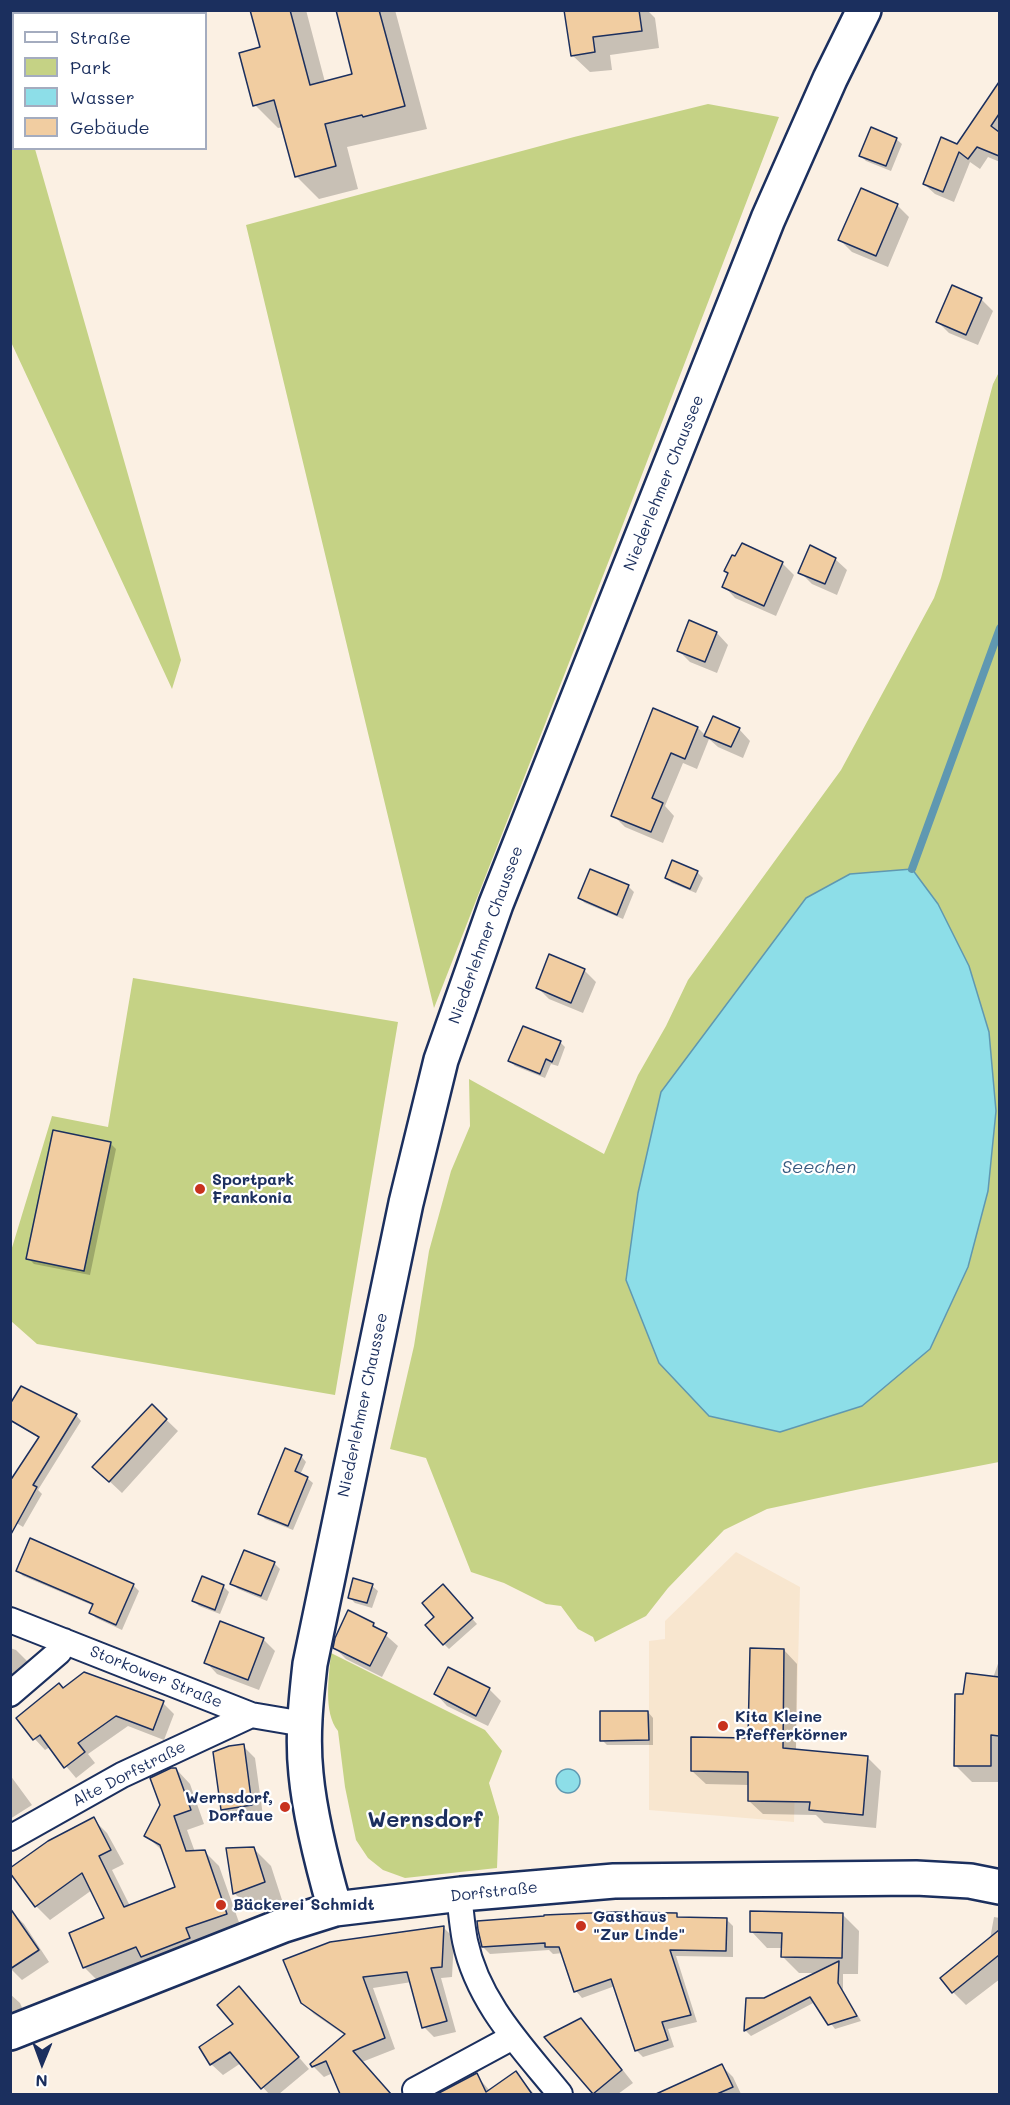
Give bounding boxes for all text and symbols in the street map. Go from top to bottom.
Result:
legend [12,12,207,150]
text: Straße [70,25,131,49]
text: Park [70,55,111,79]
text: Wasser [70,85,135,109]
text: Gebäude [70,115,150,139]
street label: Niederlehmer Chaussee [620,392,708,574]
street label: Niederlehmer Chaussee [445,843,527,1027]
water label: Seechen [782,1156,856,1178]
place label: Sportpark Frankonia [212,1170,294,1208]
marker: Sportpark Frankonia [193,1182,207,1196]
street label: Niederlehmer Chaussee [334,1311,392,1499]
street label: Storkower Straße [87,1642,225,1712]
place label: Kita Kleine Pfefferkörner [735,1707,848,1745]
marker: Kita Kleine Pfefferkörner [716,1719,730,1733]
street label: Alte Dorfstraße [69,1737,189,1811]
place label: Wernsdorf, Dorfaue [185,1788,273,1826]
marker: Wernsdorf, Dorfaue [278,1800,292,1814]
district label: Wernsdorf [367,1807,483,1833]
street label: Dorfstraße [449,1878,539,1906]
place label: Bäckerei Schmidt [233,1895,375,1915]
marker: Bäckerei Schmidt [214,1898,228,1912]
place label: Gasthaus "Zur Linde" [593,1907,685,1945]
marker: Gasthaus "Zur Linde" [574,1919,588,1933]
north arrow [12,2033,72,2093]
text: N [35,2071,48,2092]

